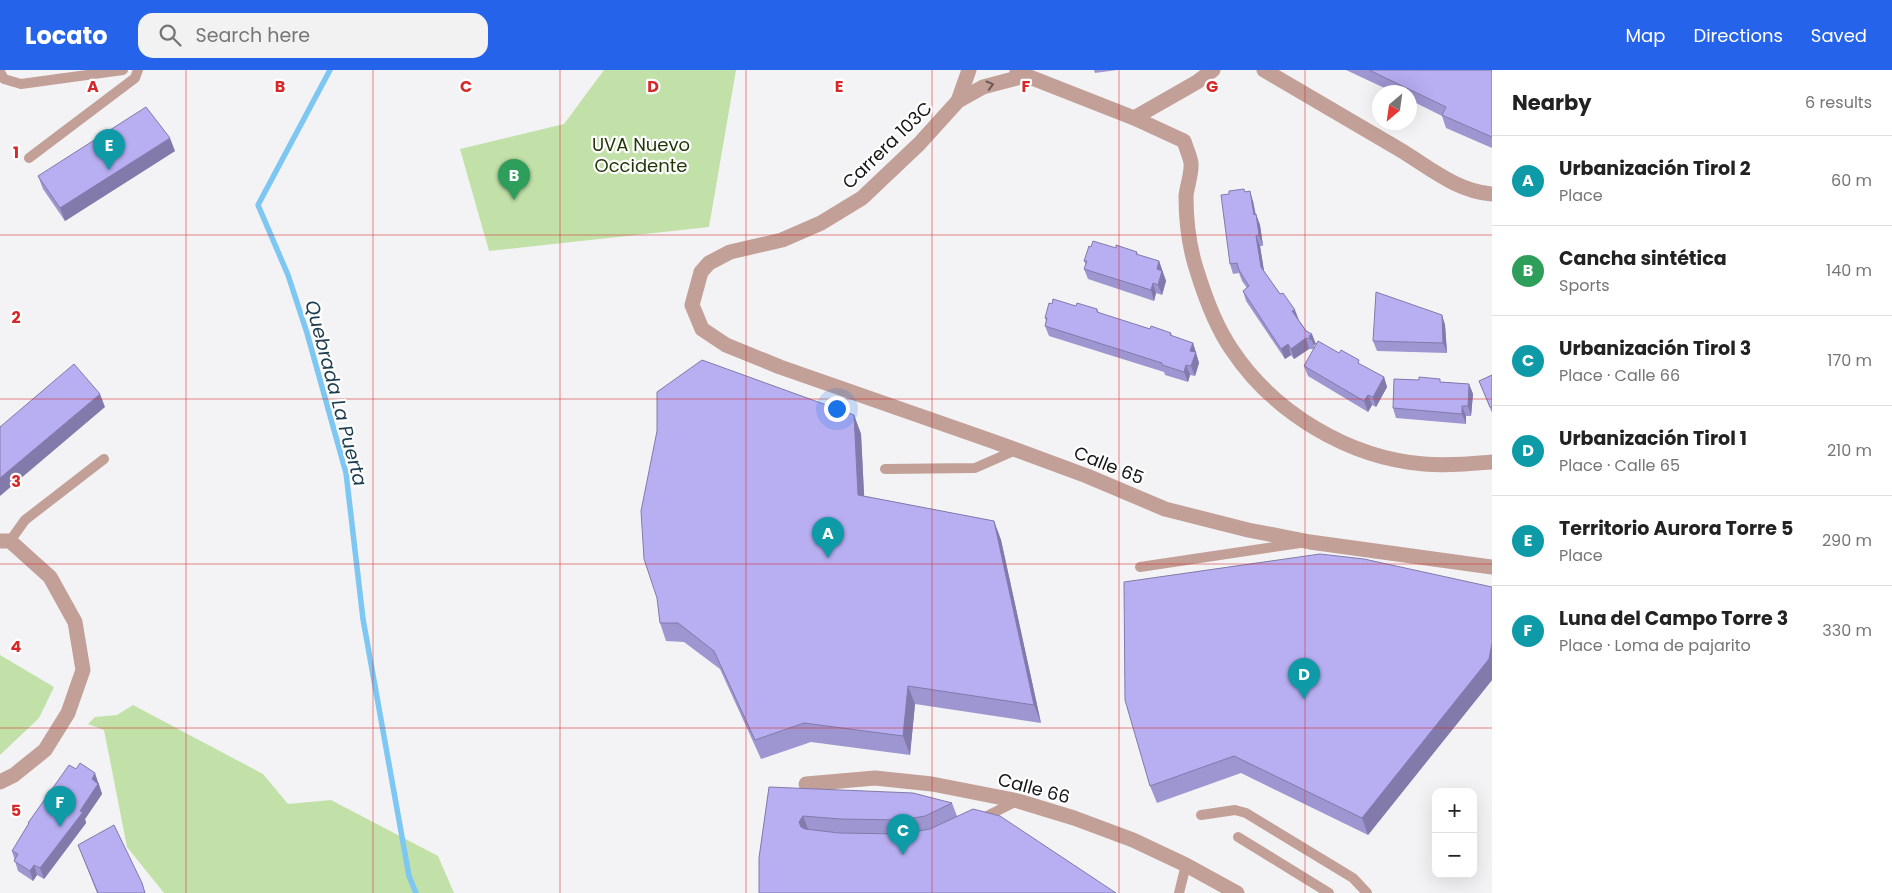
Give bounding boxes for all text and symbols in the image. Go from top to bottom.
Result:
search box [138,13,488,58]
text: Locato [25,19,108,52]
icon: search [156,21,184,49]
text: Search here [196,22,310,49]
text: Map [1626,23,1665,48]
text: Directions [1693,23,1783,48]
text: Saved [1811,23,1867,48]
text: A [87,75,99,98]
text: B [275,75,285,98]
text: C [460,75,472,98]
text: D [647,75,659,98]
text: E [835,75,843,98]
text: F [1022,75,1031,98]
text: G [1206,75,1218,98]
one-way arrow [986,80,995,91]
north arrow [1372,85,1417,130]
text: Nearby [1512,88,1592,117]
text: 6 results [1805,91,1872,114]
street label: Carrera 103C [837,96,937,194]
pin: E [93,129,125,170]
park label: UVA Nuevo Occidente [592,132,690,178]
text: 1 [13,141,19,164]
text: Urbanización Tirol 2 [1559,155,1751,182]
pin: B [498,159,530,200]
text: A [1522,169,1534,192]
text: 60 m [1831,169,1872,192]
text: Place [1559,184,1603,207]
text: Cancha sintética [1559,245,1727,272]
text: B [1523,259,1533,282]
text: 140 m [1826,259,1872,282]
text: Sports [1559,274,1610,297]
water label: Quebrada La Puerta [298,297,374,489]
text: 2 [11,306,21,329]
text: Urbanización Tirol 3 [1559,335,1751,362]
text: C [1522,349,1534,372]
text: 170 m [1827,349,1872,372]
text: Place · Calle 66 [1559,364,1680,387]
your location [824,396,850,422]
text: Urbanización Tirol 1 [1559,425,1747,452]
text: D [1522,439,1534,462]
text: 210 m [1827,439,1872,462]
street label: Calle 65 [1070,440,1148,490]
text: Place · Calle 65 [1559,454,1680,477]
text: 3 [11,470,21,493]
text: Territorio Aurora Torre 5 [1559,515,1793,542]
pin: A [812,517,844,558]
text: E [1524,529,1532,552]
text: 290 m [1822,529,1872,552]
text: Place [1559,544,1603,567]
text: Luna del Campo Torre 3 [1559,605,1788,632]
text: F [1524,619,1532,642]
text: 330 m [1822,619,1872,642]
text: Place · Loma de pajarito [1559,634,1751,657]
text: 4 [11,635,22,658]
pin: D [1288,658,1320,699]
street label: Calle 66 [995,766,1073,810]
pin: F [44,786,76,827]
map controls [1432,788,1477,878]
button: + [1432,788,1477,833]
text: 5 [11,799,21,822]
pin: C [887,814,919,855]
button: − [1432,833,1477,878]

